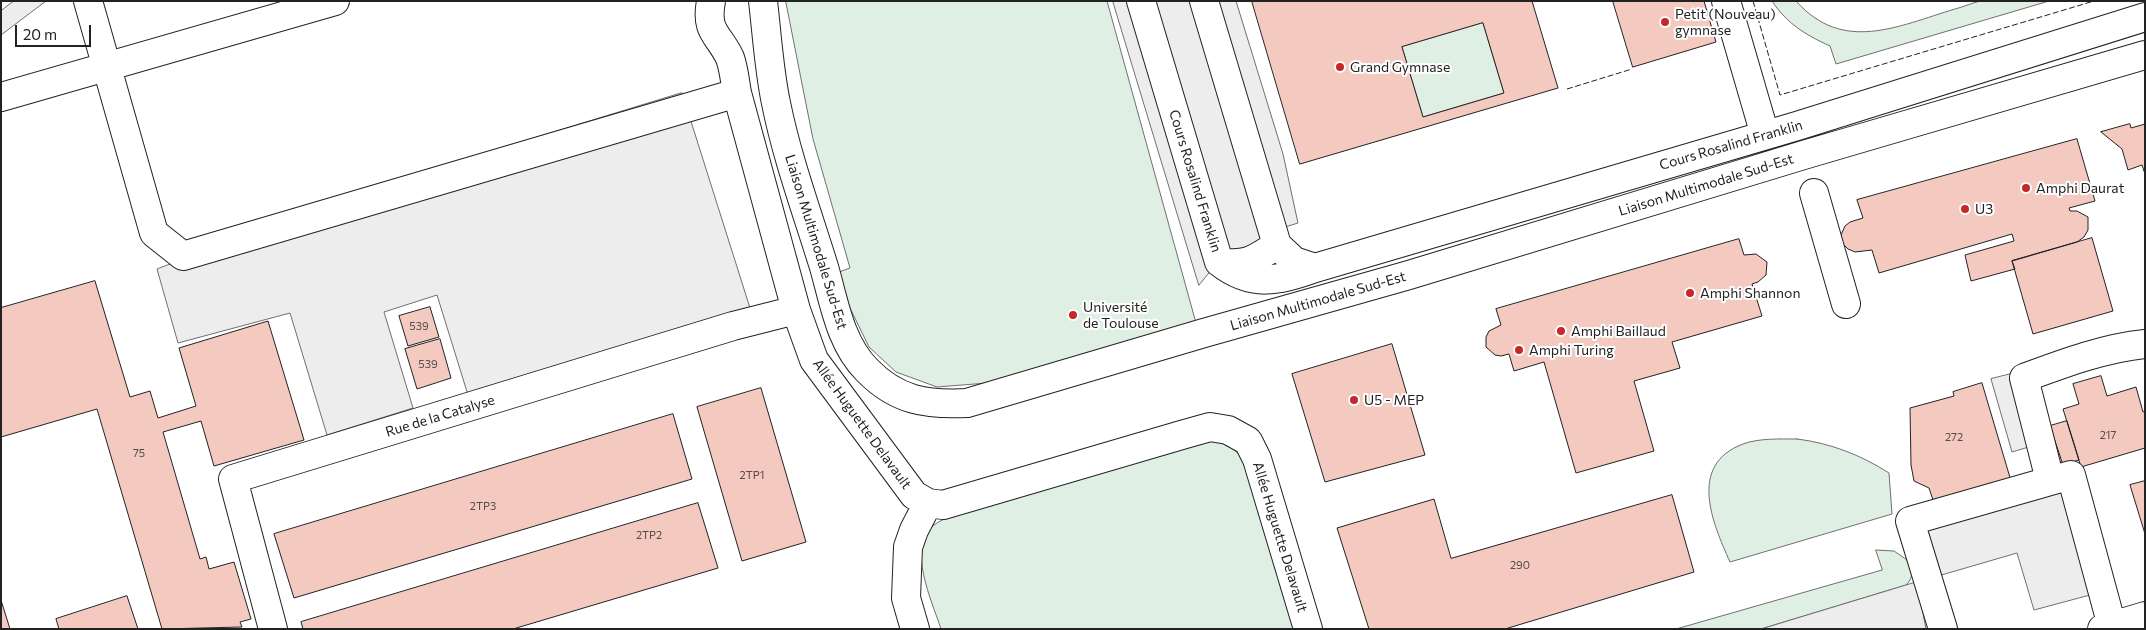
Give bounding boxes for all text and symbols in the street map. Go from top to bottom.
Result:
place label: Petit (Nouveau) gymnase [1675,6,1776,38]
scale bar [18,15,94,47]
marker: Petit (Nouveau) gymnase [1659,16,1671,28]
text: 20 m [23,25,57,43]
place label: Grand Gymnase [1350,59,1450,75]
marker: Grand Gymnase [1334,61,1346,73]
street label: Cours Rosalind Franklin [1165,108,1225,254]
street label: Cours Rosalind Franklin [1657,116,1805,174]
street label: Liaison Multimodale Sud-Est [1617,150,1795,220]
street label: Liaison Multimodale Sud-Est [781,153,851,331]
place label: Amphi Daurat [2036,180,2124,196]
marker: Amphi Daurat [2020,182,2032,194]
place label: U3 [1975,201,1993,217]
marker: U3 [1959,203,1971,215]
street label: Liaison Multimodale Sud-Est [1228,268,1408,334]
place label: Amphi Shannon [1700,285,1800,301]
marker: Amphi Shannon [1684,287,1696,299]
place label: Université de Toulouse [1083,299,1159,332]
marker: Université de Toulouse [1067,309,1079,321]
house number: 539 [409,319,429,333]
place label: Amphi Baillaud [1571,323,1666,339]
marker: Amphi Baillaud [1555,325,1567,337]
place label: Amphi Turing [1529,342,1614,358]
marker: Amphi Turing [1513,344,1525,356]
street label: Allée Huguette Delavault [809,356,915,492]
house number: 539 [418,357,438,371]
street label: Rue de la Catalyse [383,391,497,441]
place label: U5 - MEP [1364,392,1424,408]
marker: U5 - MEP [1348,394,1360,406]
house number: 217 [2100,428,2116,442]
house number: 272 [1945,430,1963,444]
house number: 75 [133,446,145,460]
street label: Allée Huguette Delavault [1249,460,1311,614]
house number: 2TP1 [740,468,764,482]
house number: 2TP3 [470,499,496,513]
house number: 2TP2 [636,528,662,542]
house number: 290 [1510,558,1530,572]

